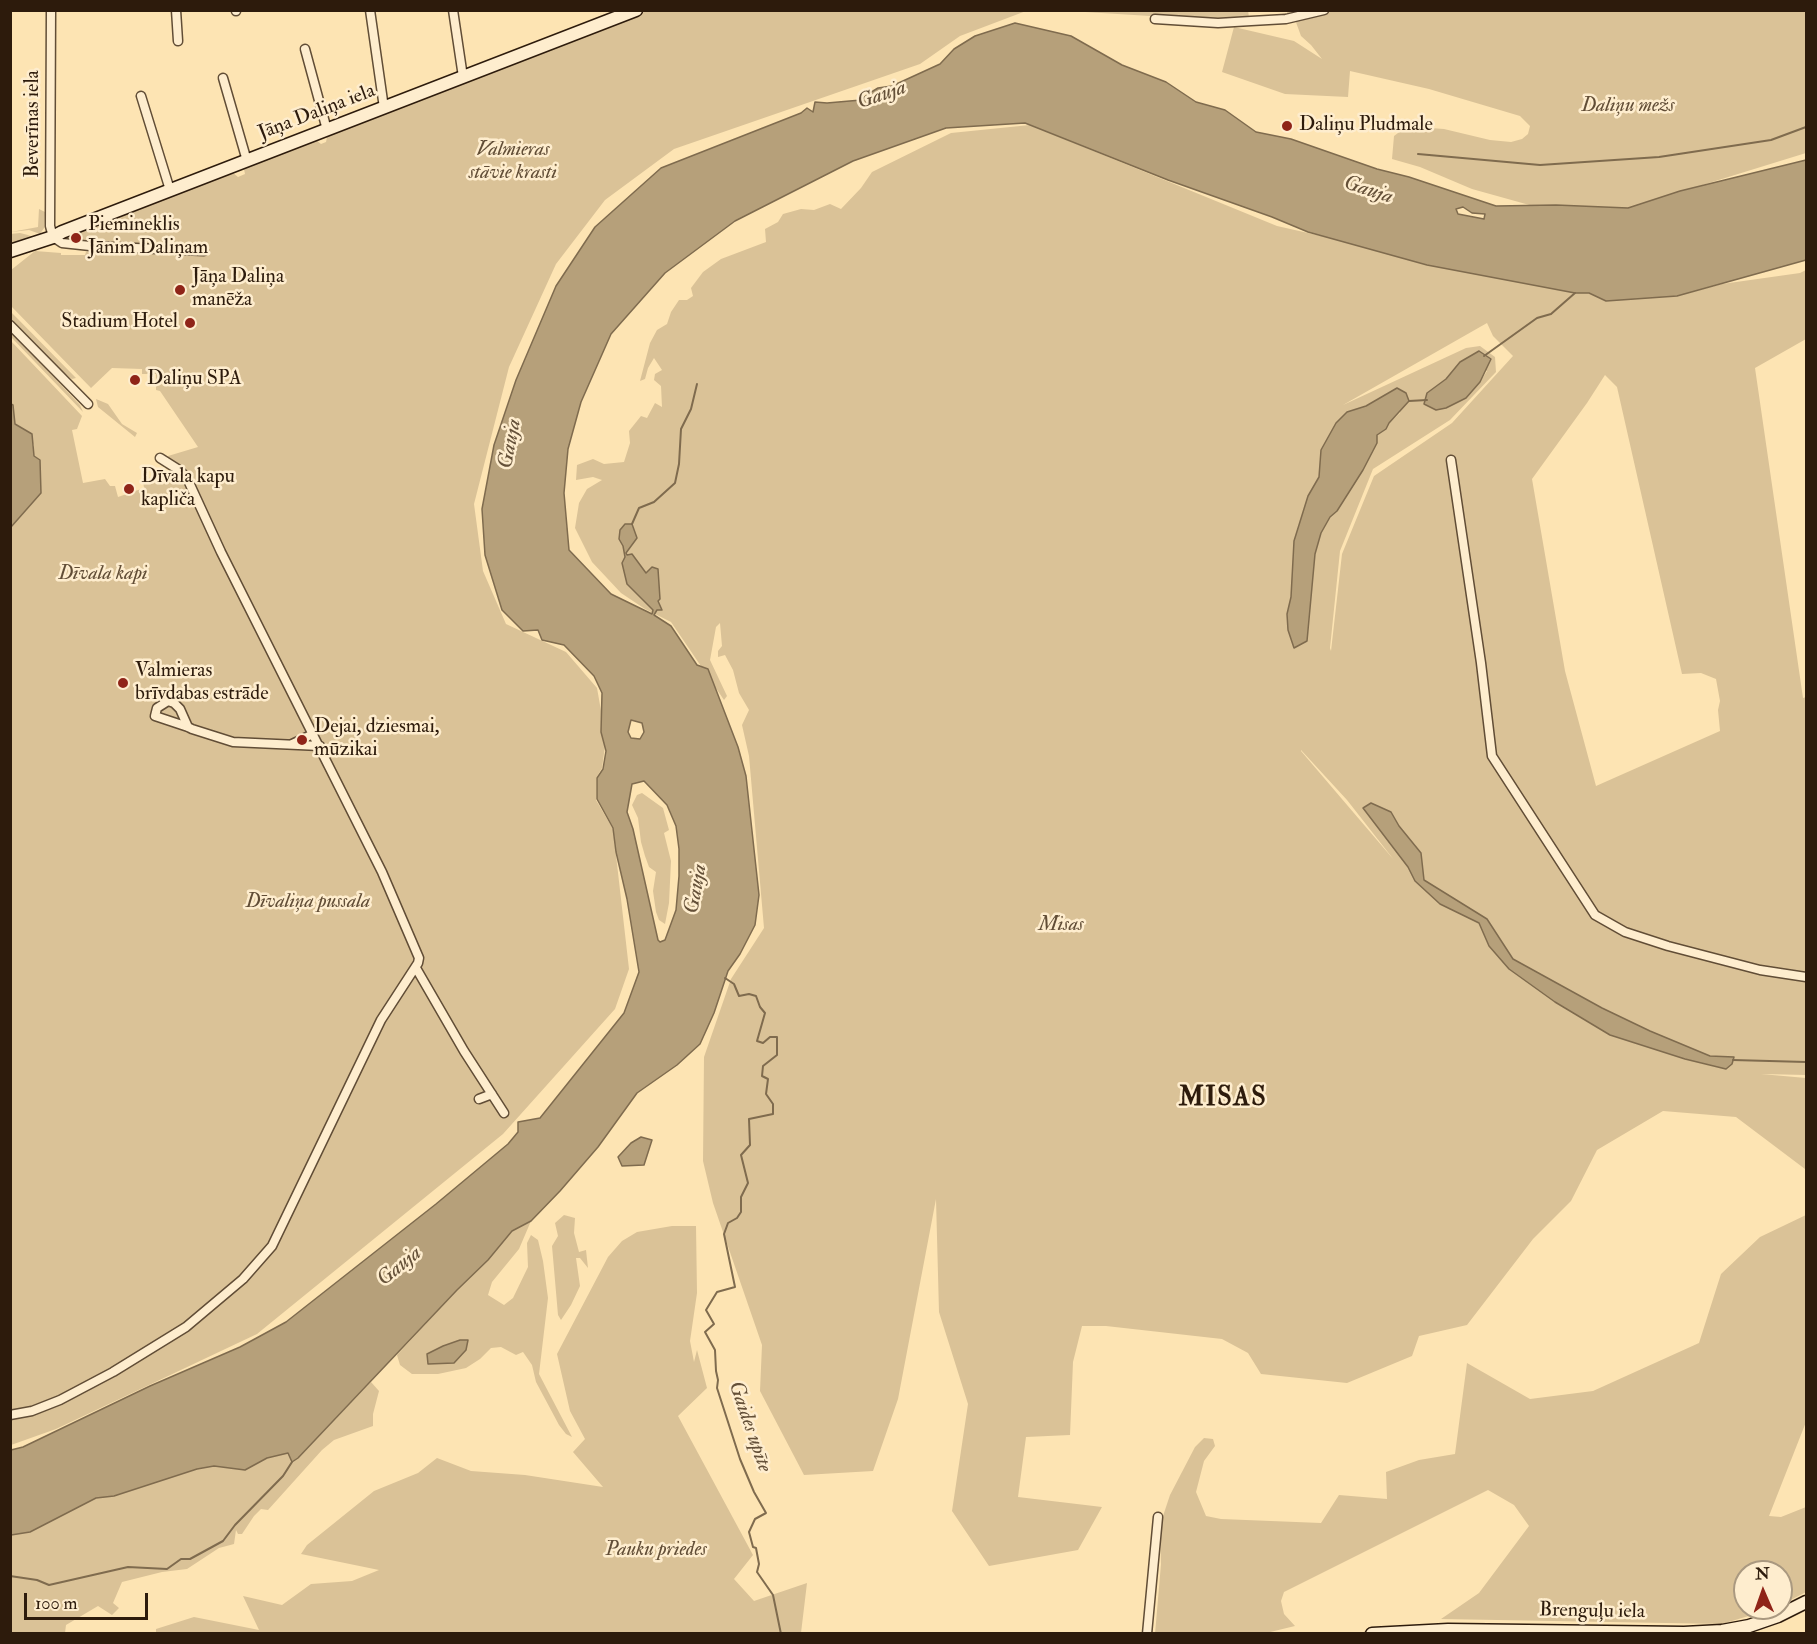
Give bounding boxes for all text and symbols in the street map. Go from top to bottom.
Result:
street label: Beverīnas iela [22,70,46,178]
water label: Gauja [854,76,910,116]
street label: Jāņa Daliņa iela [255,80,379,146]
park label: Daliņu mežs [1581,95,1675,119]
place label: Daliņu Pludmale [1299,114,1433,138]
marker: Daliņu Pludmale [1280,119,1294,133]
park label: Valmieras stāvie krasti [469,139,557,186]
water label: Gauja [1340,171,1396,211]
place label: Piemineklis Jānim Daliņam [88,214,208,261]
marker: Piemineklis Jānim Daliņam [69,231,83,245]
place label: Jāņa Daliņa manēža [192,266,284,313]
marker: Jāņa Daliņa manēža [173,283,187,297]
place label: Stadium Hotel [61,311,178,335]
marker: Stadium Hotel [183,316,197,330]
place label: Daliņu SPA [147,368,242,392]
marker: Daliņu SPA [128,373,142,387]
water label: Gauja [494,417,528,471]
place label: Dīvala kapu kapliča [141,466,235,513]
marker: Dīvala kapu kapliča [122,482,136,496]
park label: Dīvala kapi [59,563,147,587]
place label: Valmieras brīvdabas estrāde [135,660,269,707]
marker: Valmieras brīvdabas estrāde [116,676,130,690]
place label: Dejai, dziesmai, mūzikai [314,716,440,763]
marker: Dejai, dziesmai, mūzikai [295,733,309,747]
water label: Gauja [680,862,714,916]
park label: Dīvaliņa pussala [246,891,370,915]
park label: Misas [1038,914,1084,938]
district label: MISAS [1179,1083,1267,1115]
water label: Gauja [373,1241,427,1293]
water label: Gaides upīte [722,1378,776,1476]
park label: Pauku priedes [605,1539,707,1563]
north arrow [1733,1560,1793,1620]
text: N [1755,1564,1770,1584]
scale bar [27,1581,152,1619]
text: 100 m [35,1592,78,1615]
street label: Brenguļu iela [1539,1599,1645,1625]

